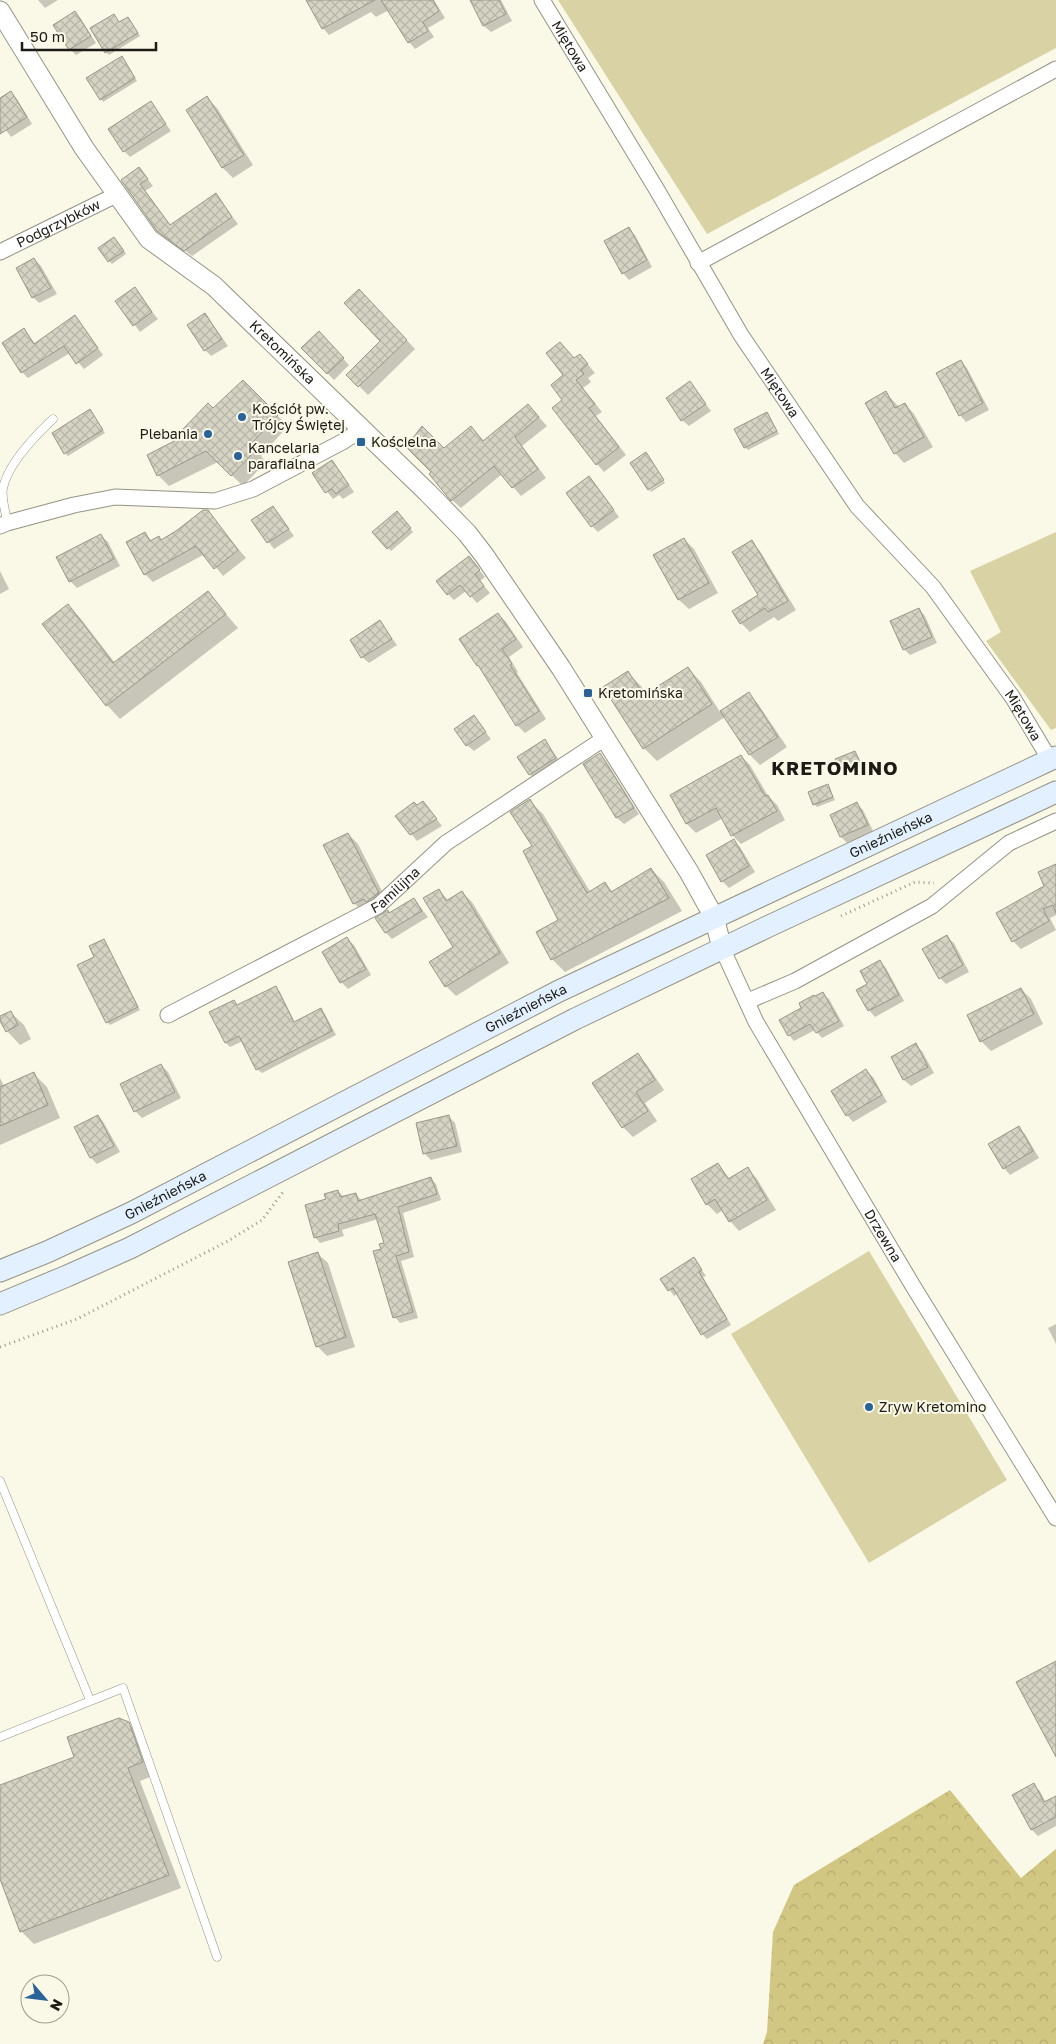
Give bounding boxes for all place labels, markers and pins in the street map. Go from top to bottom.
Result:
place label: Kościół pw. Trójcy Świętej [252,400,345,433]
marker: Kościół pw. Trójcy Świętej [236,411,248,423]
place label: Plebania [140,425,198,442]
marker: Plebania [202,428,214,440]
place label: Kościelna [371,433,437,450]
marker: Kościelna [355,436,367,448]
place label: Kancelaria parafialna [248,439,319,472]
marker: Kancelaria parafialna [232,450,244,462]
place label: Kretomińska [598,684,683,701]
marker: Kretomińska [582,687,594,699]
place label: Zryw Kretomino [879,1398,987,1415]
marker: Zryw Kretomino [863,1401,875,1413]

